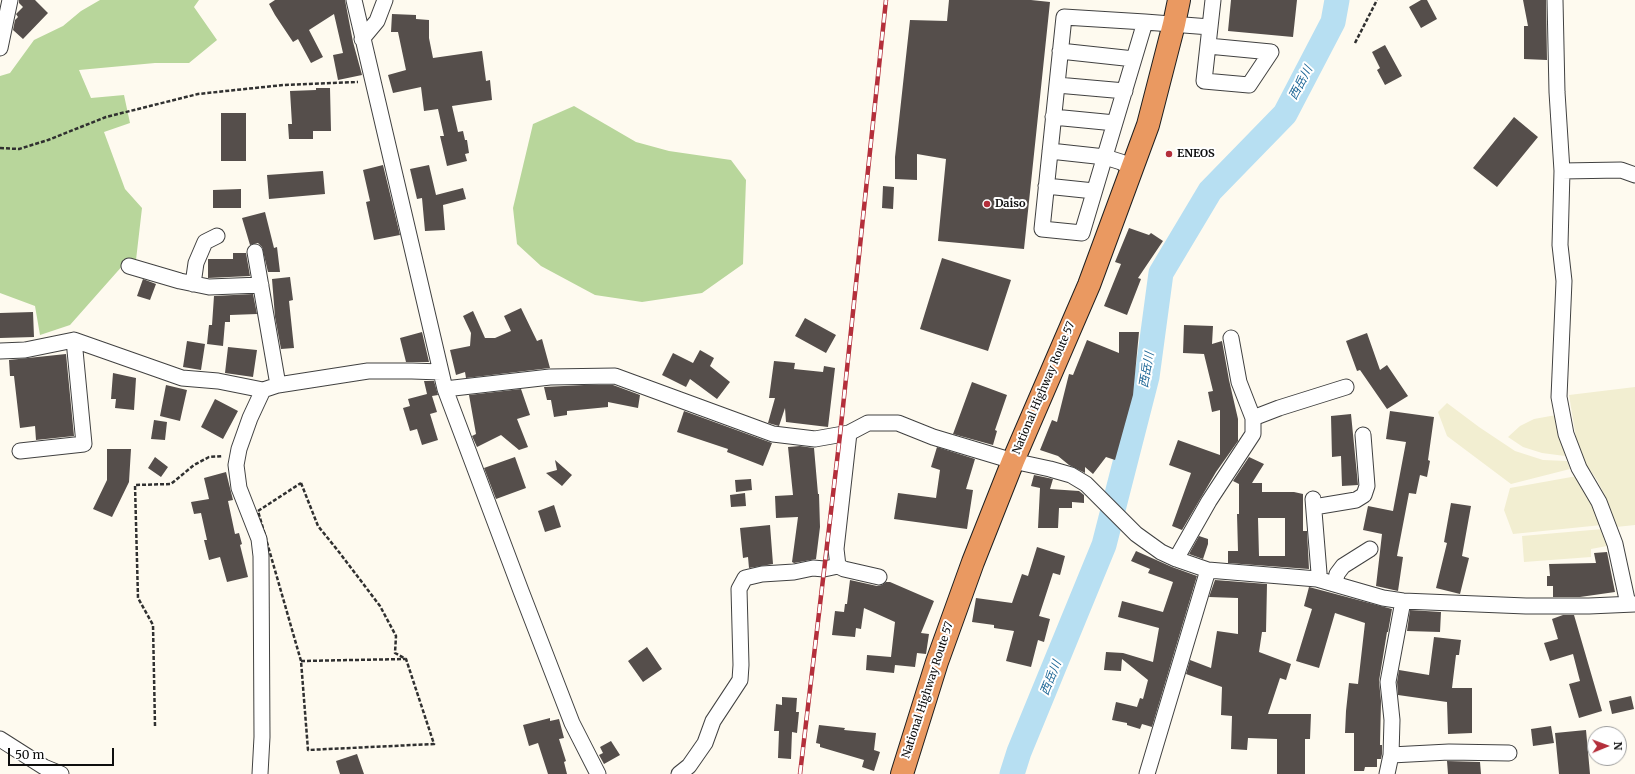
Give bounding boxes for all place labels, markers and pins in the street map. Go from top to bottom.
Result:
place label: ENEOS [1177,147,1215,161]
marker: ENEOS [1164,149,1174,159]
place label: Daiso [995,197,1025,211]
marker: Daiso [982,199,992,209]

